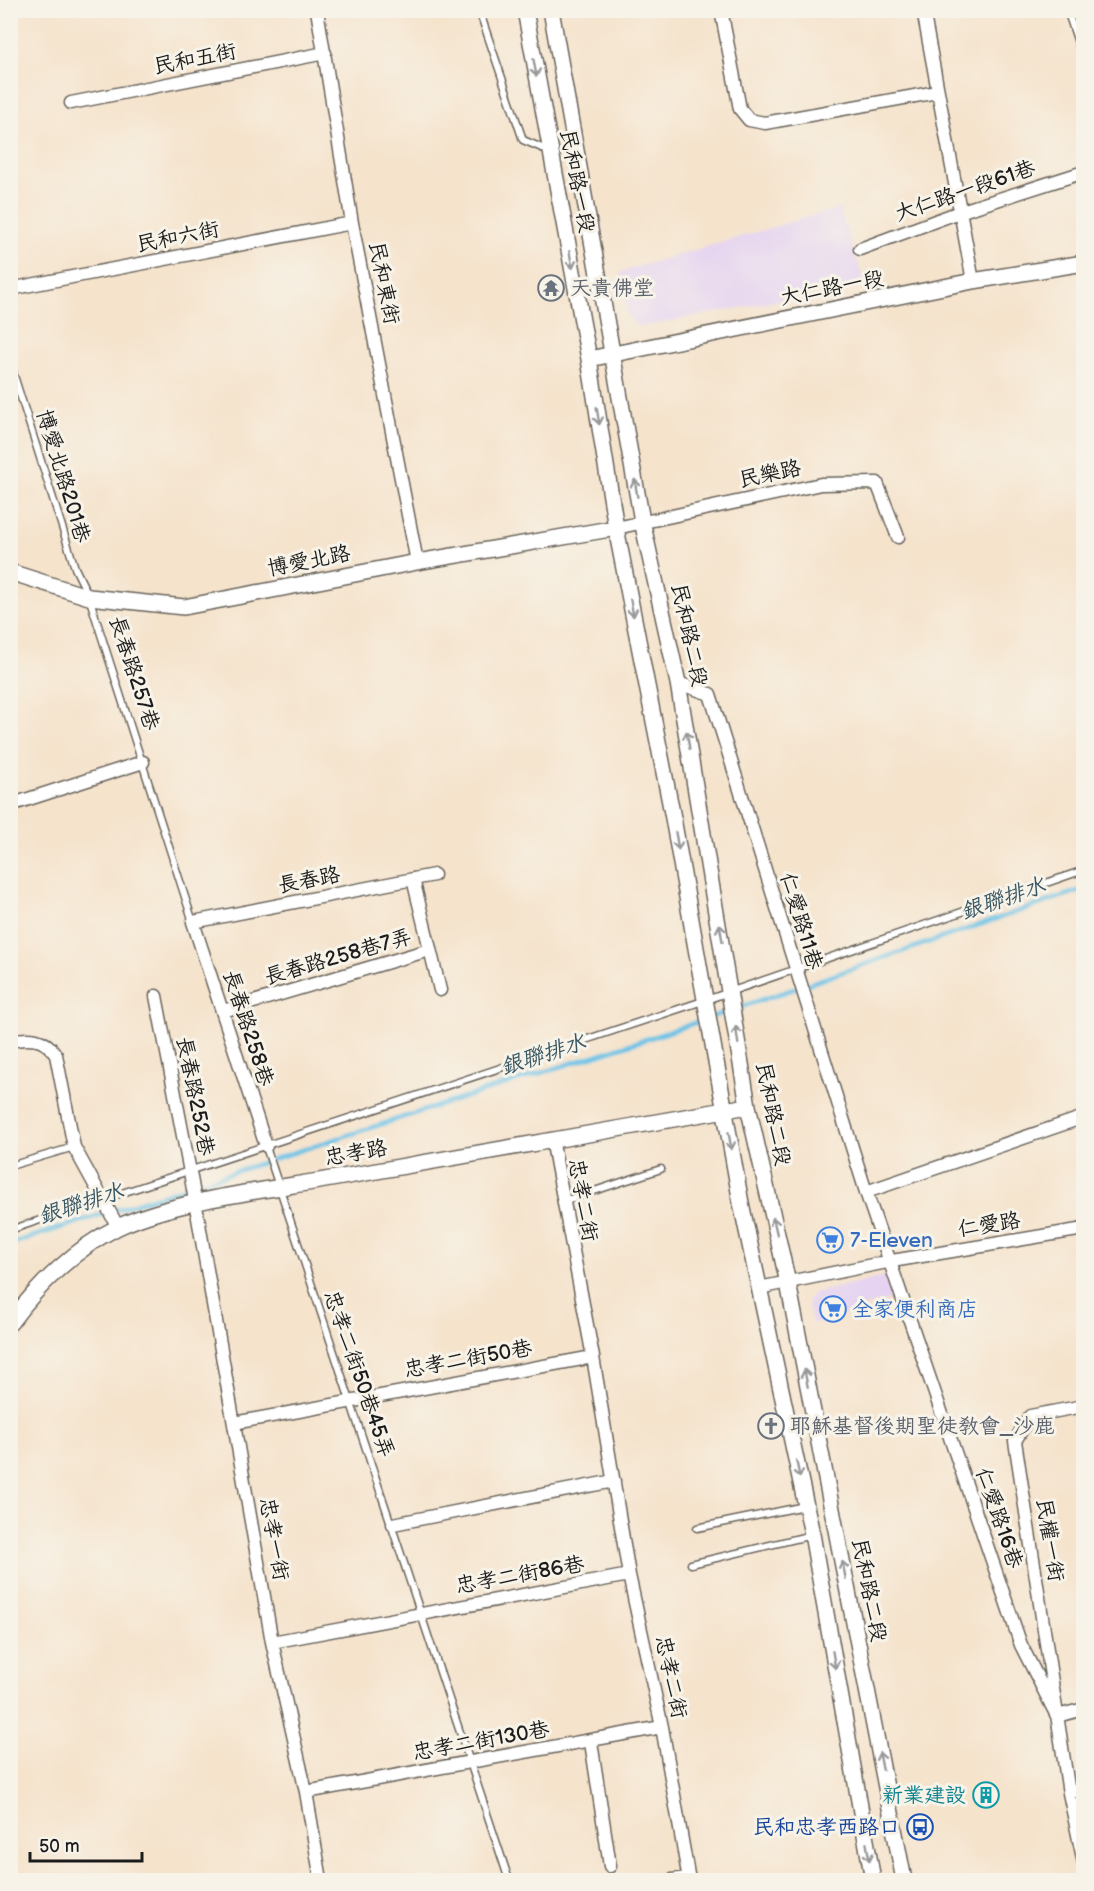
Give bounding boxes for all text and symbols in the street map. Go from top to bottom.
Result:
street label: 民和五街 [151,39,239,79]
one-way arrow [530,58,541,77]
street label: 民和路一段 [555,127,599,235]
street label: 大仁路一段61巷 [891,155,1039,227]
street label: 民和六街 [134,217,222,257]
street label: 民和東街 [364,239,404,327]
one-way arrow [566,250,577,269]
street label: 大仁路一段 [778,266,886,310]
temple icon: 天貴佛堂 [536,273,566,303]
place label: 天貴佛堂 [570,276,654,301]
street label: 博愛北路201巷 [31,406,95,546]
one-way arrow [593,406,604,426]
street label: 民樂路 [737,455,803,493]
one-way arrow [630,478,641,498]
street label: 博愛北路 [265,541,353,581]
street label: 民和路二段 [666,581,712,689]
one-way arrow [627,598,638,618]
street label: 長春路257巷 [104,613,164,733]
one-way arrow [682,731,693,751]
one-way arrow [672,831,683,850]
street label: 長春路 [276,862,342,898]
street label: 仁愛路11巷 [774,869,828,973]
water label: 銀聯排水 [957,872,1050,926]
one-way arrow [715,923,726,943]
street label: 長春路258巷7弄 [262,924,414,990]
street label: 長春路258巷 [217,967,279,1089]
one-way arrow [732,1025,743,1045]
water label: 銀聯排水 [497,1028,590,1081]
street label: 長春路252巷 [171,1034,219,1158]
street label: 民和路二段 [751,1060,795,1168]
one-way arrow [725,1130,736,1150]
street label: 忠孝路 [323,1135,389,1171]
street label: 忠孝二街 [563,1156,603,1244]
water label: 銀聯排水 [35,1177,128,1230]
street label: 仁愛路 [956,1208,1022,1242]
one-way arrow [769,1217,780,1236]
supermarket icon: 7-Eleven [815,1225,845,1255]
place label: 7-Eleven [850,1228,933,1253]
street label: 忠孝二街50巷45弄 [319,1287,399,1461]
supermarket icon: 全家便利商店 [818,1294,848,1324]
place label: 全家便利商店 [852,1297,978,1322]
street label: 忠孝二街50巷 [402,1335,534,1383]
one-way arrow [800,1369,811,1389]
church icon: 耶穌基督後期聖徒教會_沙鹿 [756,1411,786,1441]
place label: 耶穌基督後期聖徒教會_沙鹿 [790,1414,1055,1439]
one-way arrow [793,1458,804,1478]
street label: 仁愛路16巷 [970,1464,1028,1572]
street label: 忠孝一街 [254,1495,294,1583]
street label: 民權一街 [1031,1497,1069,1583]
street label: 民和路二段 [847,1536,891,1644]
street label: 忠孝二街86巷 [454,1551,586,1599]
one-way arrow [838,1561,849,1580]
street label: 忠孝二街 [650,1633,692,1721]
one-way arrow [829,1650,840,1669]
street label: 忠孝二街130巷 [411,1717,551,1765]
one-way arrow [875,1752,886,1772]
building icon: 新業建設 [971,1780,1001,1810]
place label: 新業建設 [882,1783,966,1808]
bus stop icon: 民和忠孝西路口 [905,1812,935,1842]
place label: 民和忠孝西路口 [753,1815,900,1840]
scale bar [30,1825,142,1863]
text: 50 m [39,1836,80,1857]
one-way arrow [863,1842,874,1862]

